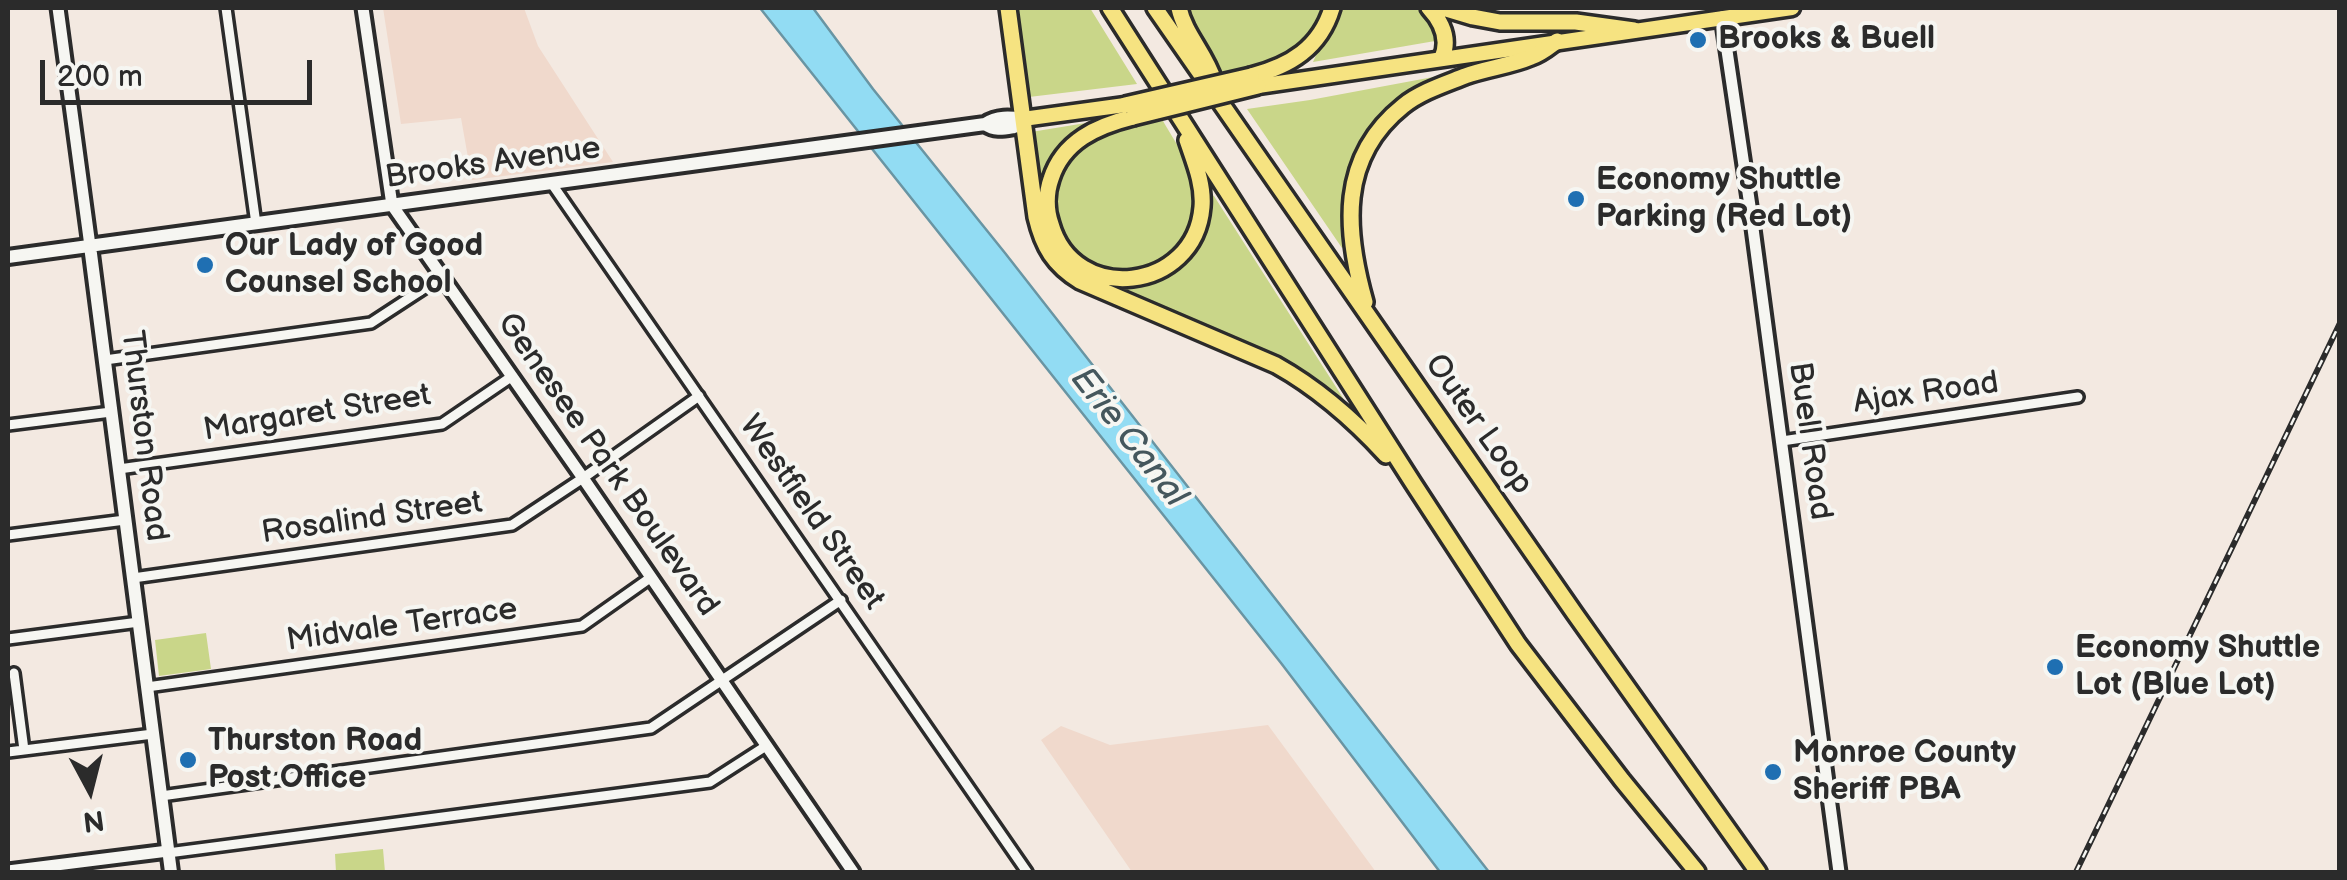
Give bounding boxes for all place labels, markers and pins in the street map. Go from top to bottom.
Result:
place label: Brooks & Buell [1718,21,1935,59]
marker: Brooks & Buell [1687,29,1709,51]
place label: Economy Shuttle Parking (Red Lot) [1596,162,1852,237]
marker: Economy Shuttle Parking (Red Lot) [1565,188,1587,210]
place label: Our Lady of Good Counsel School [225,228,483,303]
marker: Our Lady of Good Counsel School [194,254,216,276]
place label: Economy Shuttle Lot (Blue Lot) [2075,630,2320,705]
marker: Economy Shuttle Lot (Blue Lot) [2044,656,2066,678]
place label: Thurston Road Post Office [208,723,422,798]
place label: Monroe County Sheriff PBA [1793,735,2016,810]
marker: Thurston Road Post Office [177,749,199,771]
marker: Monroe County Sheriff PBA [1762,761,1784,783]

